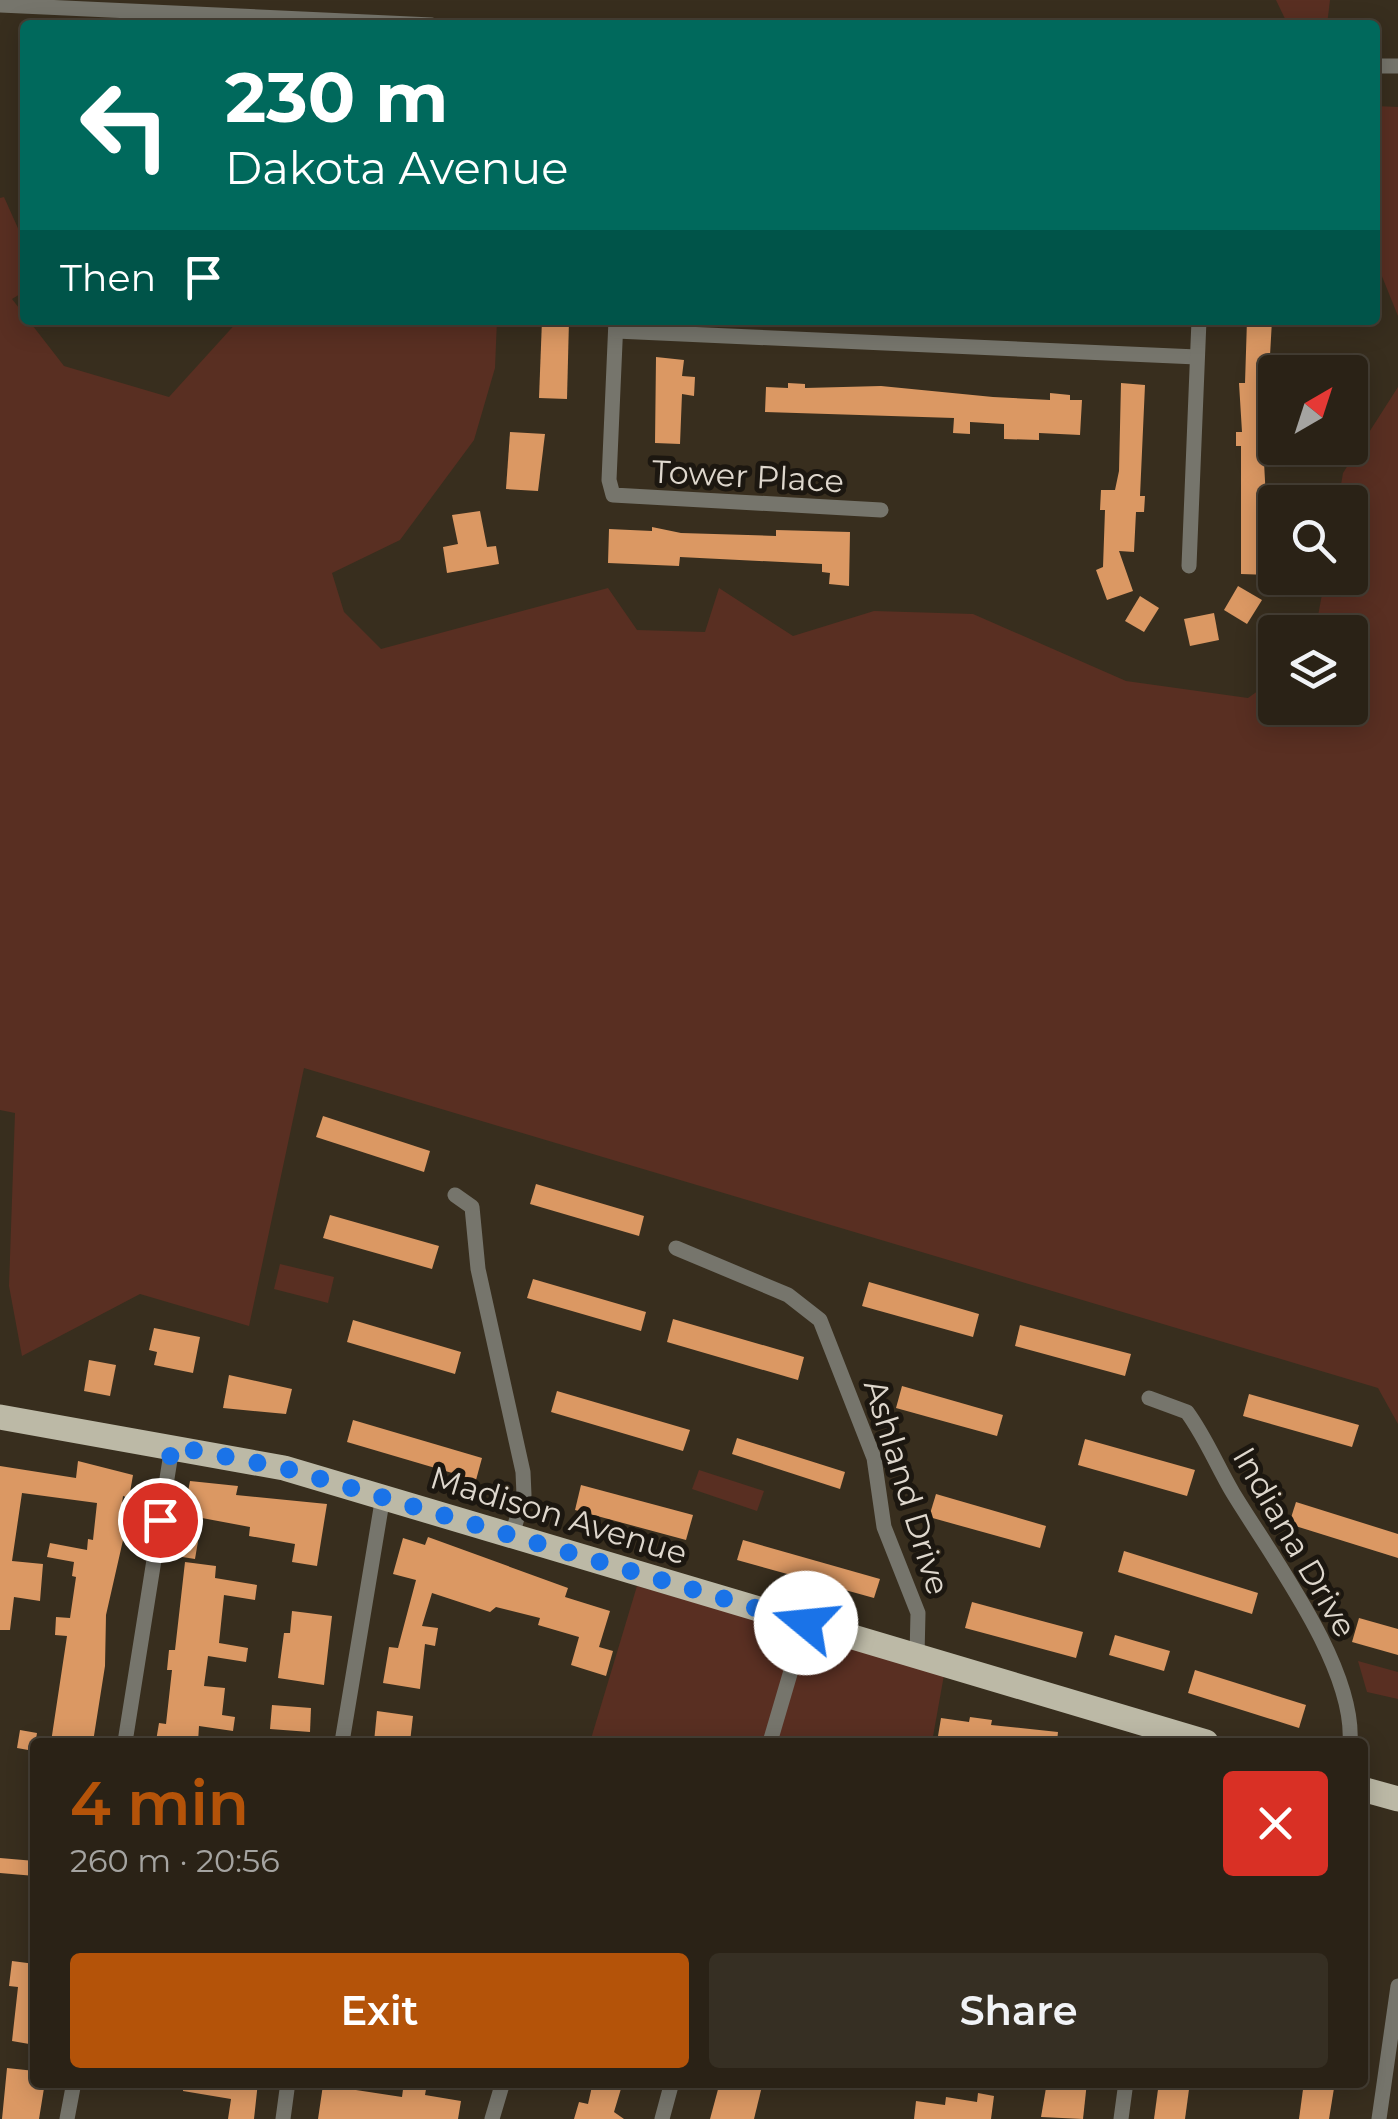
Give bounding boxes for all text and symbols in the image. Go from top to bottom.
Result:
text: 230 m [225,54,449,140]
icon: left [60,60,190,190]
text: Dakota Avenue [225,140,568,195]
icon: arrive [176,250,231,305]
text: Then [60,254,156,301]
north arrow [1258,355,1368,465]
map controls [1258,355,1368,725]
street label: Tower Place [651,452,845,500]
button: search [1258,485,1368,595]
button: layers [1258,615,1368,725]
street label: Ashland Drive [856,1375,958,1599]
street label: Indiana Drive [1225,1440,1365,1644]
street label: Madison Avenue [426,1457,692,1573]
pin [118,1478,203,1563]
icon: arrive [133,1493,188,1548]
position arrow [754,1571,858,1675]
text: 4 min [70,1767,249,1840]
button: close [1223,1771,1328,1876]
text: 260 m · 20:56 [70,1841,280,1880]
button: Exit [70,1953,689,2068]
button: Share [709,1953,1328,2068]

